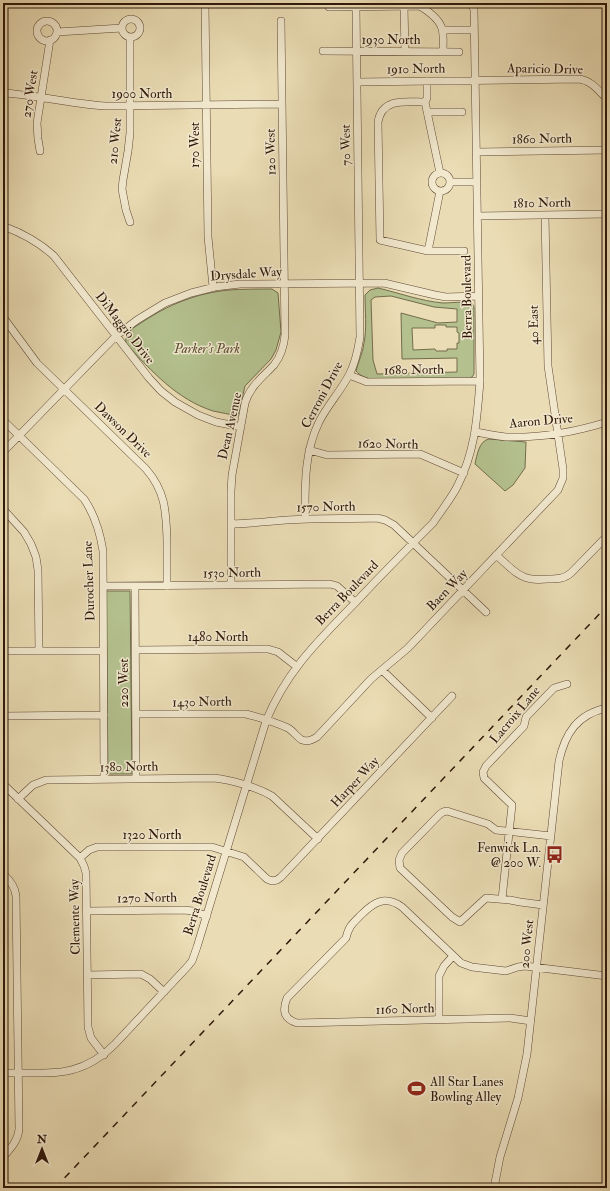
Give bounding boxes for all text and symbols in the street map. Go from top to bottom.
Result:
street label: 1930 North [361,32,421,48]
street label: 1910 North [387,60,446,78]
street label: Aparicio Drive [506,60,584,79]
street label: 270 West [18,69,42,119]
street label: 1900 North [112,86,173,102]
street label: 210 West [105,117,125,165]
street label: 170 West [187,122,203,168]
street label: 70 West [338,124,354,166]
street label: 120 West [263,128,279,176]
street label: 1860 North [512,130,572,148]
street label: 1810 North [513,194,571,212]
street label: Berra Boulevard [458,254,476,339]
street label: Drysdale Way [210,263,283,285]
street label: DiMaggio Drive [92,289,158,368]
street label: 40 East [526,305,542,345]
park label: Parker's Park [173,341,240,357]
street label: Cerroni Drive [298,358,347,431]
street label: 1680 North [384,361,444,379]
street label: Dean Avenue [215,390,246,461]
street label: Dawson Drive [91,399,155,462]
street label: Aaron Drive [507,410,574,432]
street label: 1620 North [358,435,419,453]
street label: 1570 North [296,498,356,516]
street label: Durocher Lane [80,540,98,621]
street label: Berra Boulevard [312,557,382,629]
street label: 1530 North [203,564,261,582]
street label: Baen Way [423,566,472,615]
street label: 1480 North [188,629,248,645]
street label: 220 West [116,659,132,707]
street label: Lacroix Lane [486,683,544,747]
street label: 1430 North [172,693,232,711]
street label: Harper Way [328,753,383,811]
street label: 1380 North [100,758,159,776]
street label: 1320 North [122,827,182,843]
place label: Fenwick Ln. @ 200 W. [477,840,541,871]
bus stop icon: Fenwick Ln. @ 200 W. [544,845,564,865]
street label: Berra Boulevard [180,852,220,938]
street label: Clemente Way [66,879,85,955]
street label: 1270 North [117,889,177,907]
street label: 200 West [516,919,538,969]
street label: 1160 North [375,1000,435,1018]
place label: All Star Lanes Bowling Alley [429,1074,504,1106]
sports icon: All Star Lanes Bowling Alley [407,1079,427,1099]
north arrow [22,1129,62,1169]
text: N [36,1133,48,1146]

